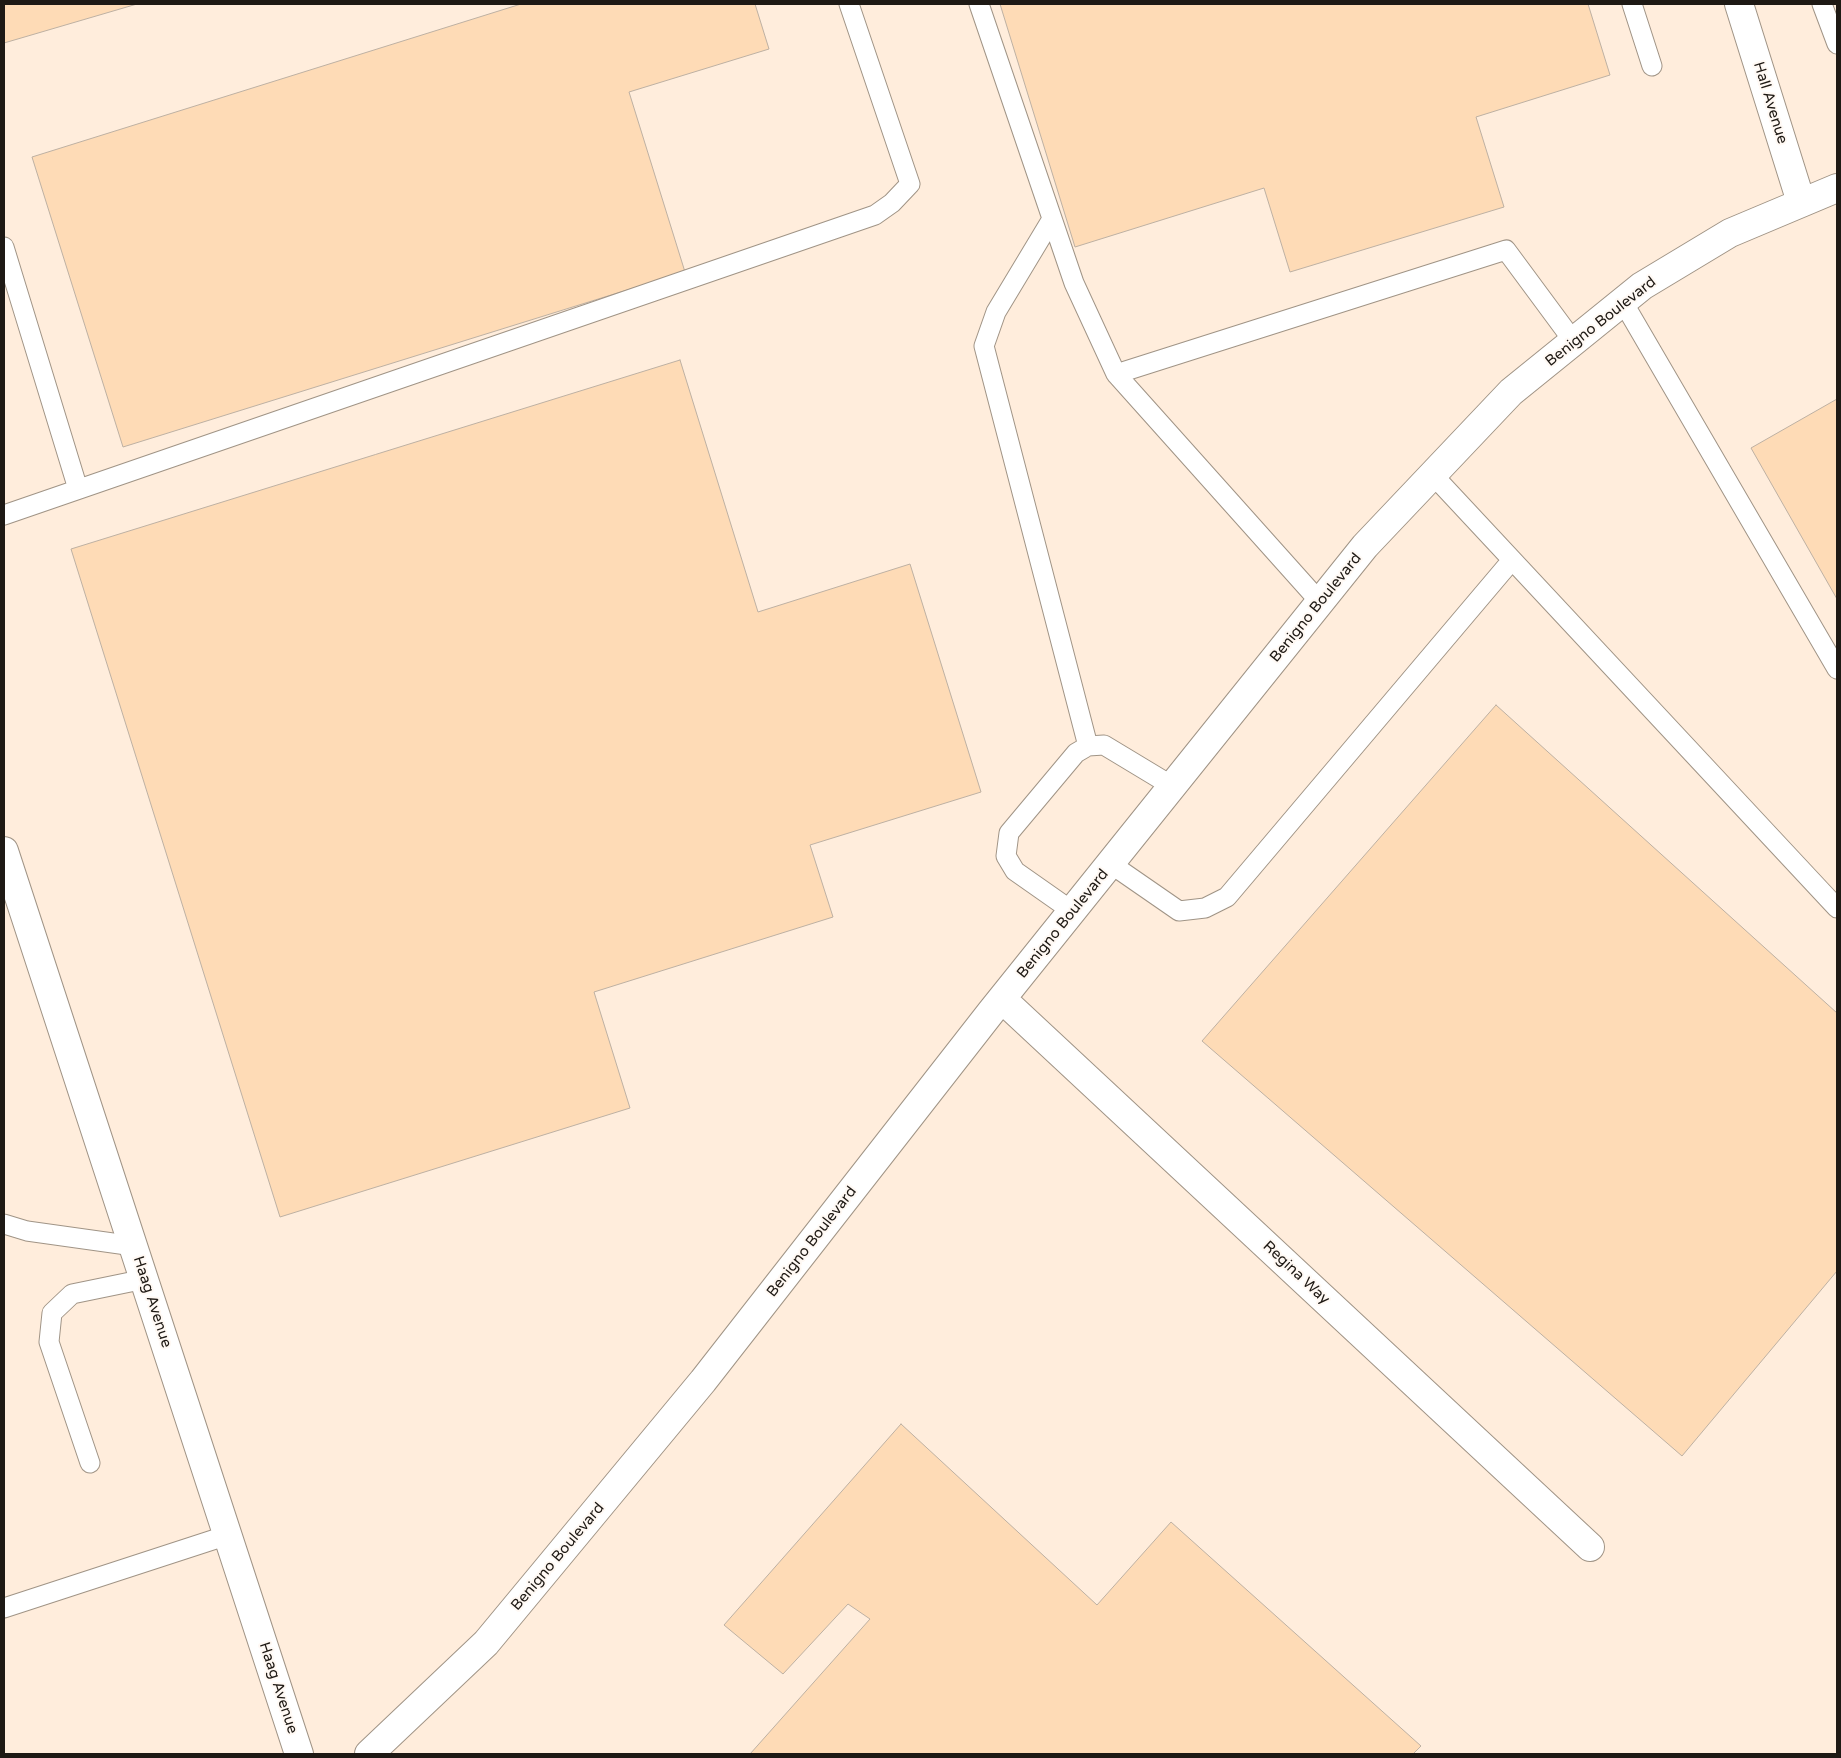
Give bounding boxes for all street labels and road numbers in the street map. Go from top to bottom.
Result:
street label: Hall Avenue [1749,60,1791,146]
street label: Benigno Boulevard [1542,273,1660,371]
street label: Benigno Boulevard [1266,550,1366,666]
street label: Benigno Boulevard [1013,866,1113,982]
street label: Benigno Boulevard [763,1183,861,1301]
street label: Regina Way [1259,1238,1333,1308]
street label: Haag Avenue [129,1254,175,1350]
street label: Benigno Boulevard [508,1499,608,1615]
street label: Haag Avenue [255,1640,301,1736]

